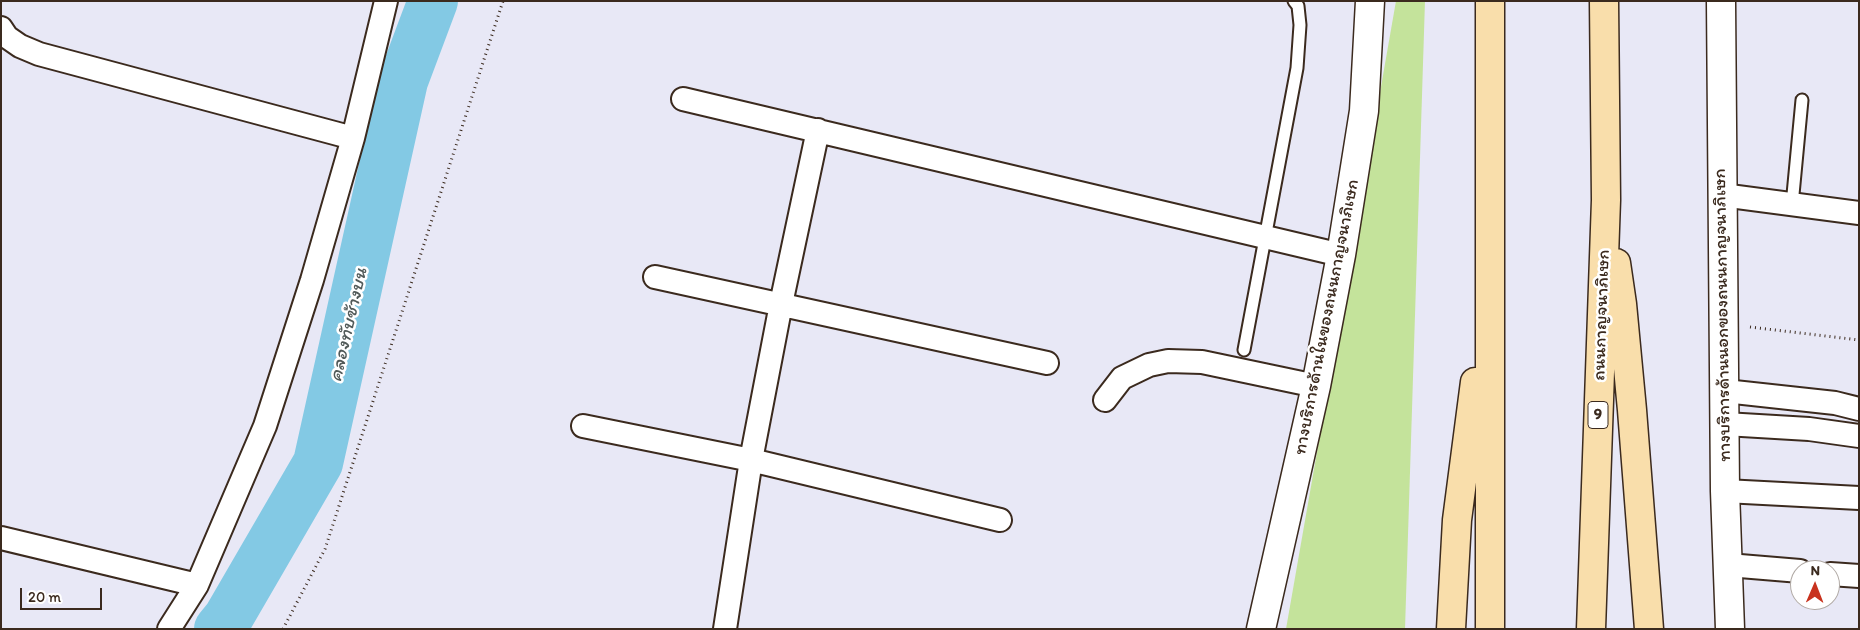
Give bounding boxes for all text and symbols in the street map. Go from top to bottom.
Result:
street label: ทางบริการด้านนอกของถนนกาญจนาภิเษก [1710,168,1736,462]
street label: ทางบริการด้านในของถนนกาญจนาภิเษก [1290,177,1364,457]
street label: ถนนกาญจนาภิเษก [1589,249,1615,381]
water label: คลองทับช้างบน [325,266,373,384]
road number: 9 [1588,402,1608,428]
north arrow [1790,560,1840,610]
text: N [1810,562,1820,579]
scale bar [22,578,105,610]
text: 20 m [28,588,61,606]

